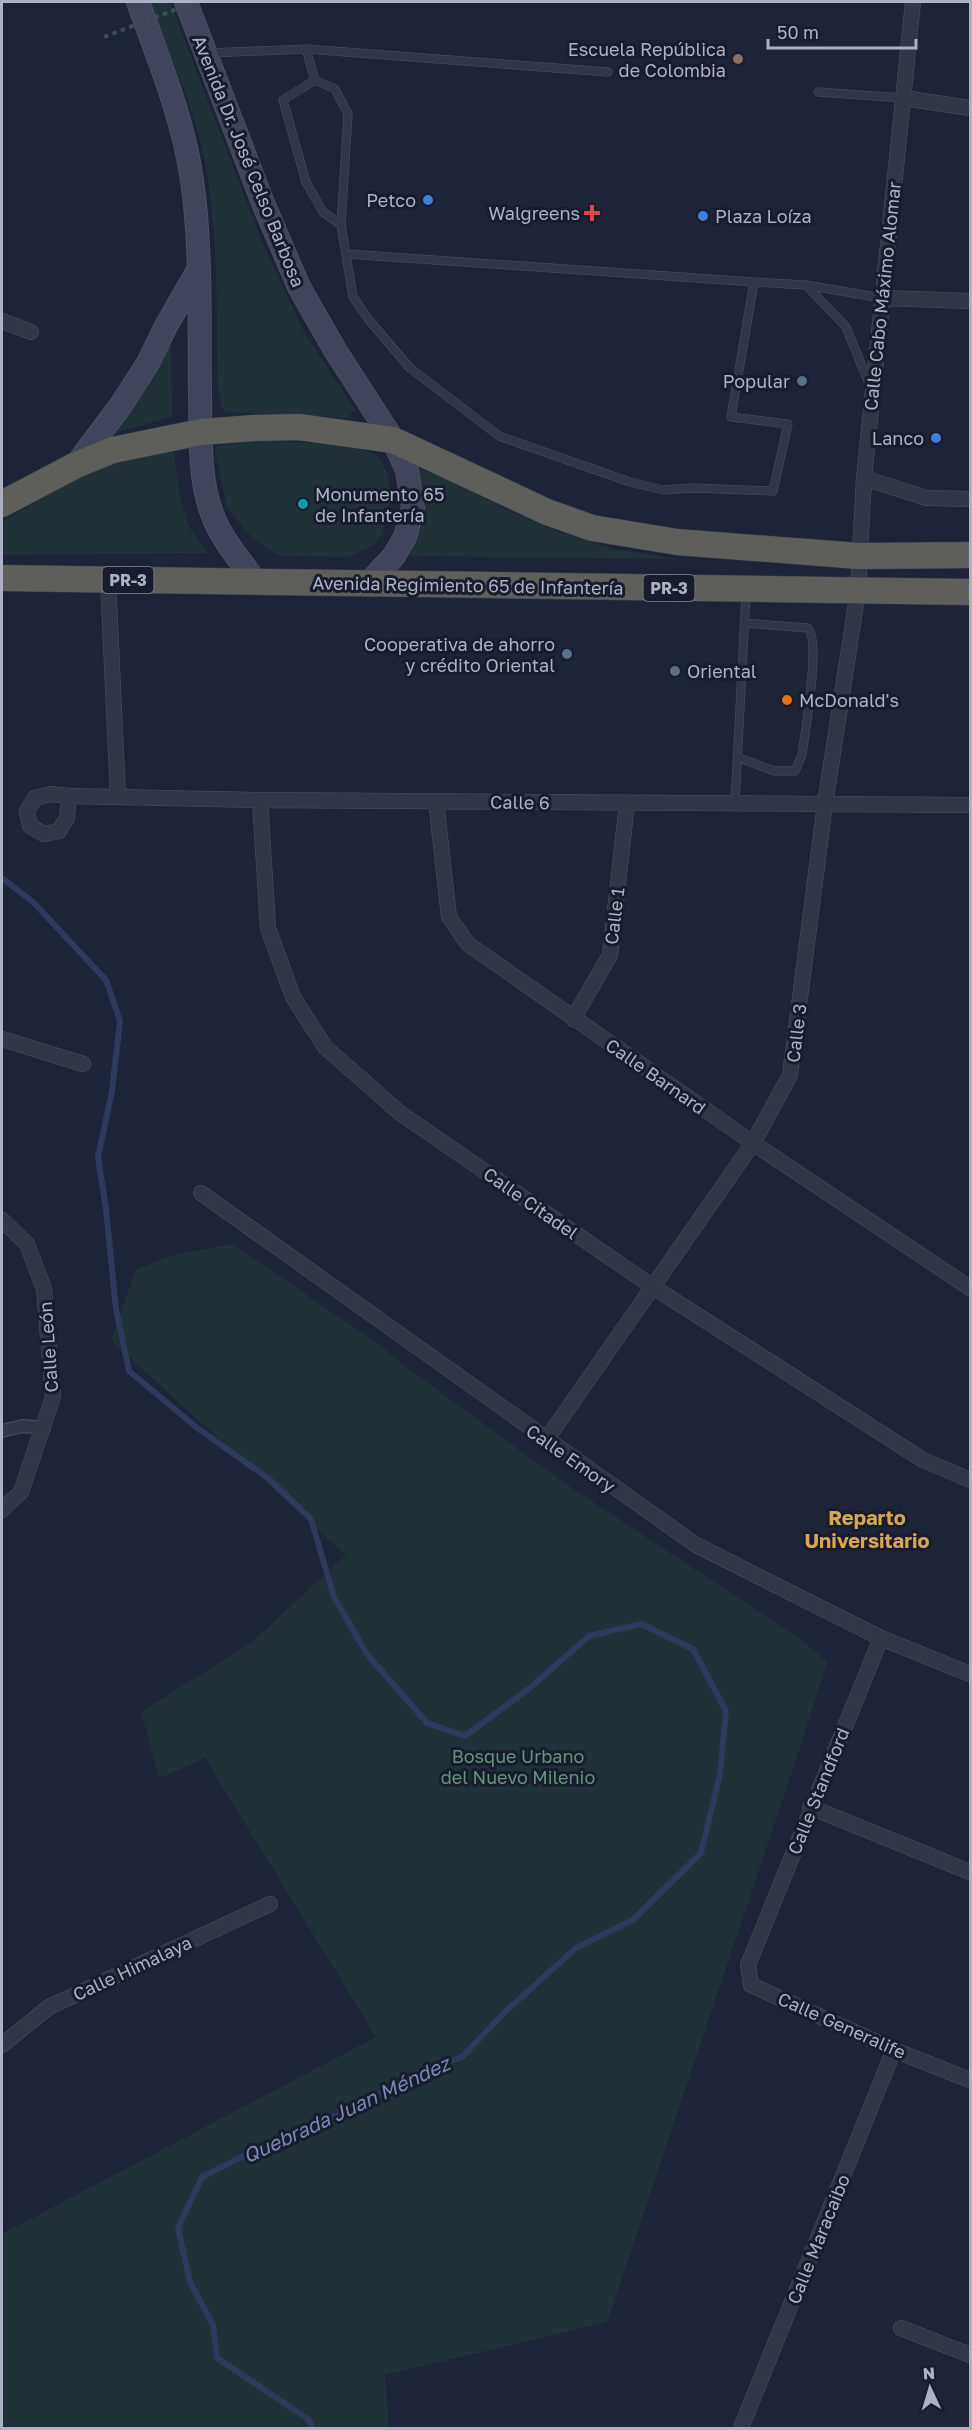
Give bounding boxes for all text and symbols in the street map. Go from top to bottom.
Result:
scale bar [768,12,916,50]
text: 50 m [777,21,819,43]
street label: Avenida Dr. José Celso Barbosa [188,32,310,290]
place label: Escuela República de Colombia [568,38,726,81]
marker: Escuela República de Colombia [731,52,745,66]
street label: Calle Cabo Máximo Alomar [859,180,905,412]
place label: Petco [366,189,416,211]
marker: Petco [421,193,435,207]
place label: Walgreens [488,202,580,224]
place label: Plaza Loíza [715,205,812,227]
marker: Walgreens [585,206,599,220]
marker: Plaza Loíza [696,209,710,223]
place label: Popular [723,370,790,392]
marker: Popular [795,374,809,388]
place label: Lanco [872,427,924,449]
marker: Lanco [929,431,943,445]
place label: Monumento 65 de Infantería [315,483,444,526]
marker: Monumento 65 de Infantería [296,497,310,511]
road number: PR-3 [102,567,154,593]
street label: Avenida Regimiento 65 de Infantería [312,571,624,599]
road number: PR-3 [644,575,694,601]
place label: Cooperativa de ahorro y crédito Oriental [364,633,555,676]
marker: Cooperativa de ahorro y crédito Oriental [560,647,574,661]
place label: Oriental [687,660,757,682]
marker: Oriental [668,664,682,678]
place label: McDonald's [799,689,899,711]
marker: McDonald's [780,693,794,707]
street label: Calle 6 [490,790,550,814]
street label: Calle 1 [600,886,628,946]
street label: Calle 3 [781,1002,811,1064]
street label: Calle Barnard [602,1033,710,1119]
street label: Calle Citadel [479,1162,583,1244]
street label: Calle León [34,1301,62,1393]
street label: Calle Emory [522,1419,620,1497]
district label: Reparto Universitario [805,1505,929,1552]
street label: Calle Standford [783,1725,853,1857]
park label: Bosque Urbano del Nuevo Milenio [441,1745,595,1788]
street label: Calle Himalaya [69,1931,195,2005]
street label: Calle Generalife [775,1987,909,2063]
water label: Quebrada Juan Méndez [239,2050,455,2167]
street label: Calle Maracaibo [782,2171,854,2307]
north arrow [900,2358,960,2418]
text: N [922,2363,936,2383]

